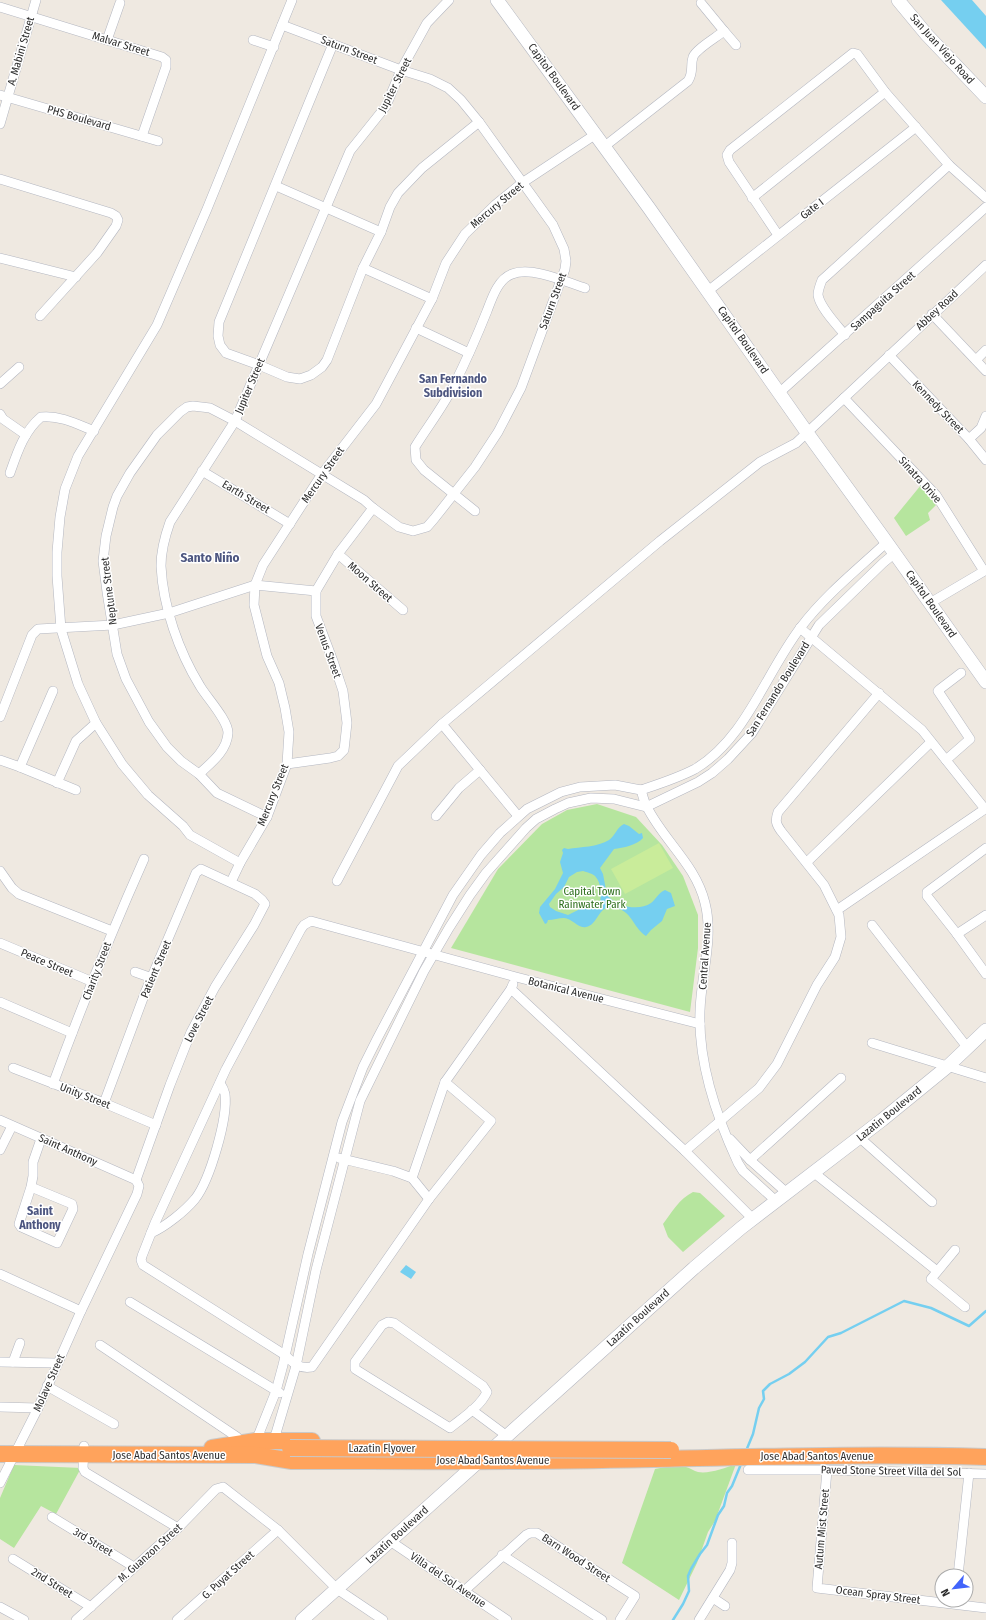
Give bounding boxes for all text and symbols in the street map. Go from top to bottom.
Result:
street label: San Juan Viejo Road [907,11,977,87]
street label: A. Mabini Street [5,15,37,87]
street label: Malvar Street [91,29,152,59]
street label: Saturn Street [319,33,379,67]
street label: Capitol Boulevard [525,41,583,113]
street label: Jupiter Street [376,55,415,115]
street label: PHS Boulevard [46,103,112,133]
street label: Mercury Street [468,179,527,231]
street label: Gate I [798,196,826,222]
street label: Sampaguita Street [848,268,918,333]
street label: Saturn Street [537,270,569,331]
street label: Abbey Road [913,287,961,333]
street label: Capitol Boulevard [715,304,771,376]
street label: Jupiter Street [232,356,268,416]
district label: San Fernando Subdivision [419,372,487,400]
street label: Kennedy Street [910,378,967,436]
street label: Mercury Street [299,444,347,506]
street label: Sinatra Drive [896,454,944,506]
street label: Earth Street [220,478,273,516]
district label: Santo Niño [181,550,240,565]
street label: Neptune Street [98,556,120,626]
street label: Moon Street [345,559,395,605]
street label: Capitol Boulevard [903,568,959,640]
street label: Venus Street [312,622,344,680]
street label: San Fernando Boulevard [743,639,813,739]
street label: Mercury Street [255,762,291,828]
park label: Capital Town Rainwater Park [558,885,626,911]
street label: Central Avenue [696,922,714,990]
street label: Patient Street [138,938,174,1000]
street label: Charity Street [80,940,114,1002]
street label: Peace Street [19,946,76,980]
street label: Botanical Avenue [527,974,605,1006]
street label: Love Street [182,993,216,1044]
street label: Unity Street [58,1080,113,1112]
street label: Lazatin Boulevard [854,1084,924,1144]
street label: Saint Anthony [37,1131,99,1169]
district label: Saint Anthony [18,1204,61,1232]
street label: Lazatin Boulevard [604,1286,672,1350]
street label: Molave Street [31,1352,68,1414]
street label: Lazatin Flyover [349,1442,416,1455]
street label: Jose Abad Santos Avenue [112,1449,226,1462]
street label: Jose Abad Santos Avenue [760,1450,874,1463]
street label: Jose Abad Santos Avenue [436,1454,550,1467]
street label: Paved Stone Street Villa del Sol [821,1463,961,1479]
street label: Autum Mist Street [812,1488,832,1570]
street label: Lazatin Boulevard [363,1503,431,1567]
street label: M. Guanzon Street [115,1521,185,1585]
street label: 3rd Street [71,1525,116,1559]
street label: Barn Wood Street [539,1531,613,1585]
street label: G. Puyat Street [199,1548,257,1602]
street label: Villa del Sol Avenue [408,1550,488,1610]
street label: 2nd Street [29,1565,75,1601]
north arrow [934,1568,974,1608]
street label: Ocean Spray Street [835,1583,921,1607]
text: N [938,1586,953,1598]

